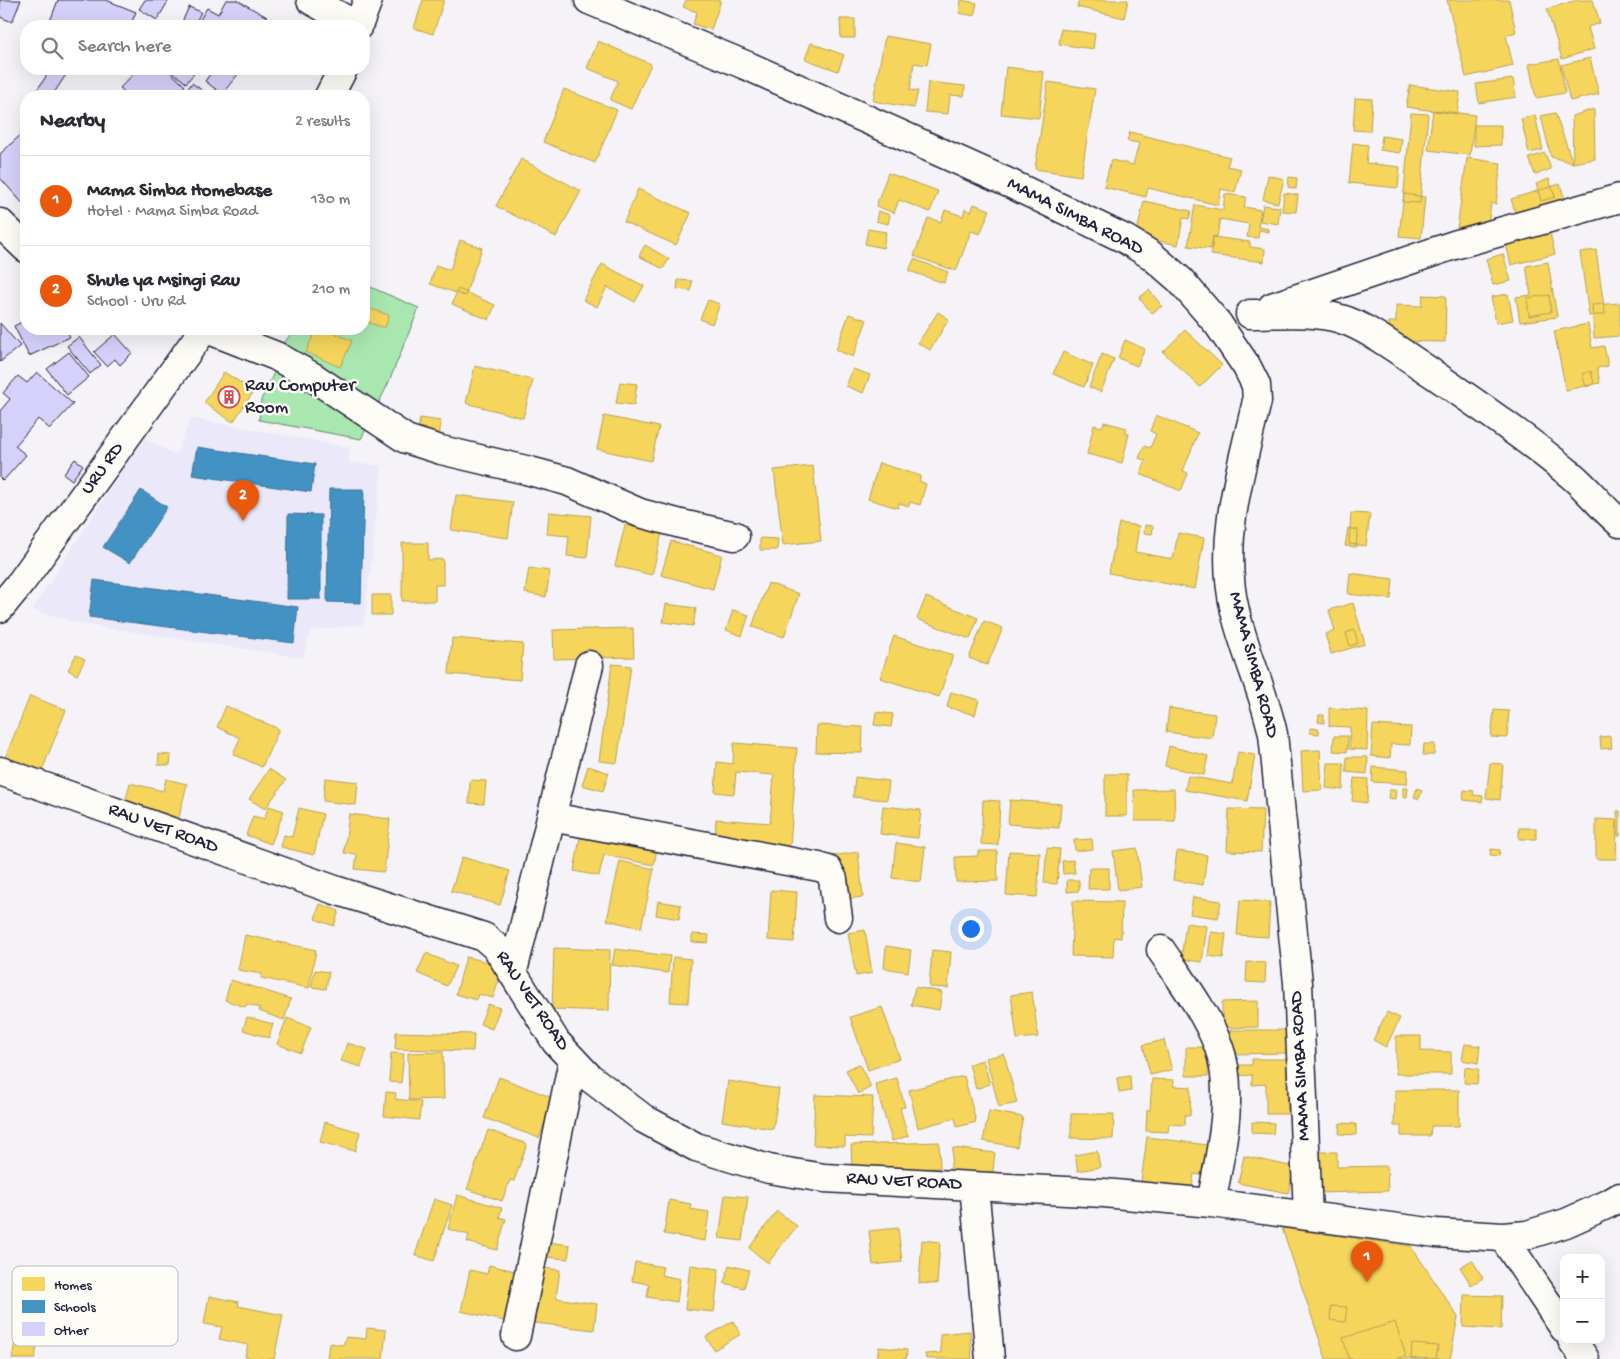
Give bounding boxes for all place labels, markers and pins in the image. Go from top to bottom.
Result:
place label: Rau Computer Room [245,375,357,420]
building icon: Rau Computer Room [217,385,241,409]
pin: 2 [227,480,259,521]
pin: 1 [1351,1241,1383,1282]

